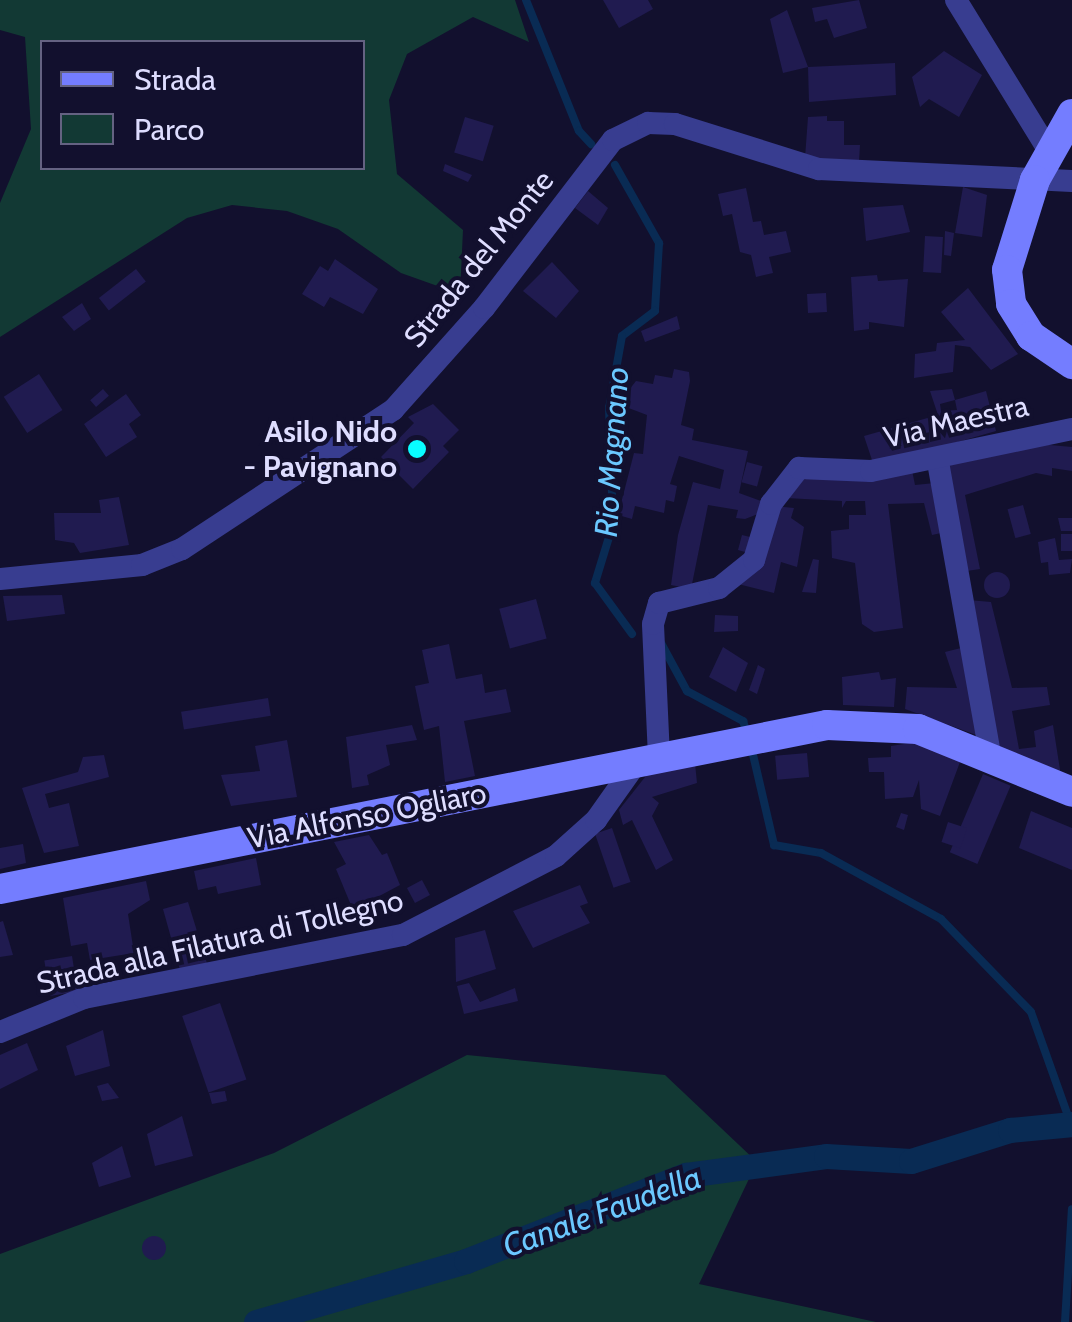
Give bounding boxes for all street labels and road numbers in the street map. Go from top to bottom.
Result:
street label: Strada del Monte [397,163,561,355]
street label: Via Maestra [880,388,1032,456]
street label: Via Alfonso Ogliaro [245,775,489,857]
street label: Strada alla Filatura di Tollegno [33,882,407,1002]

